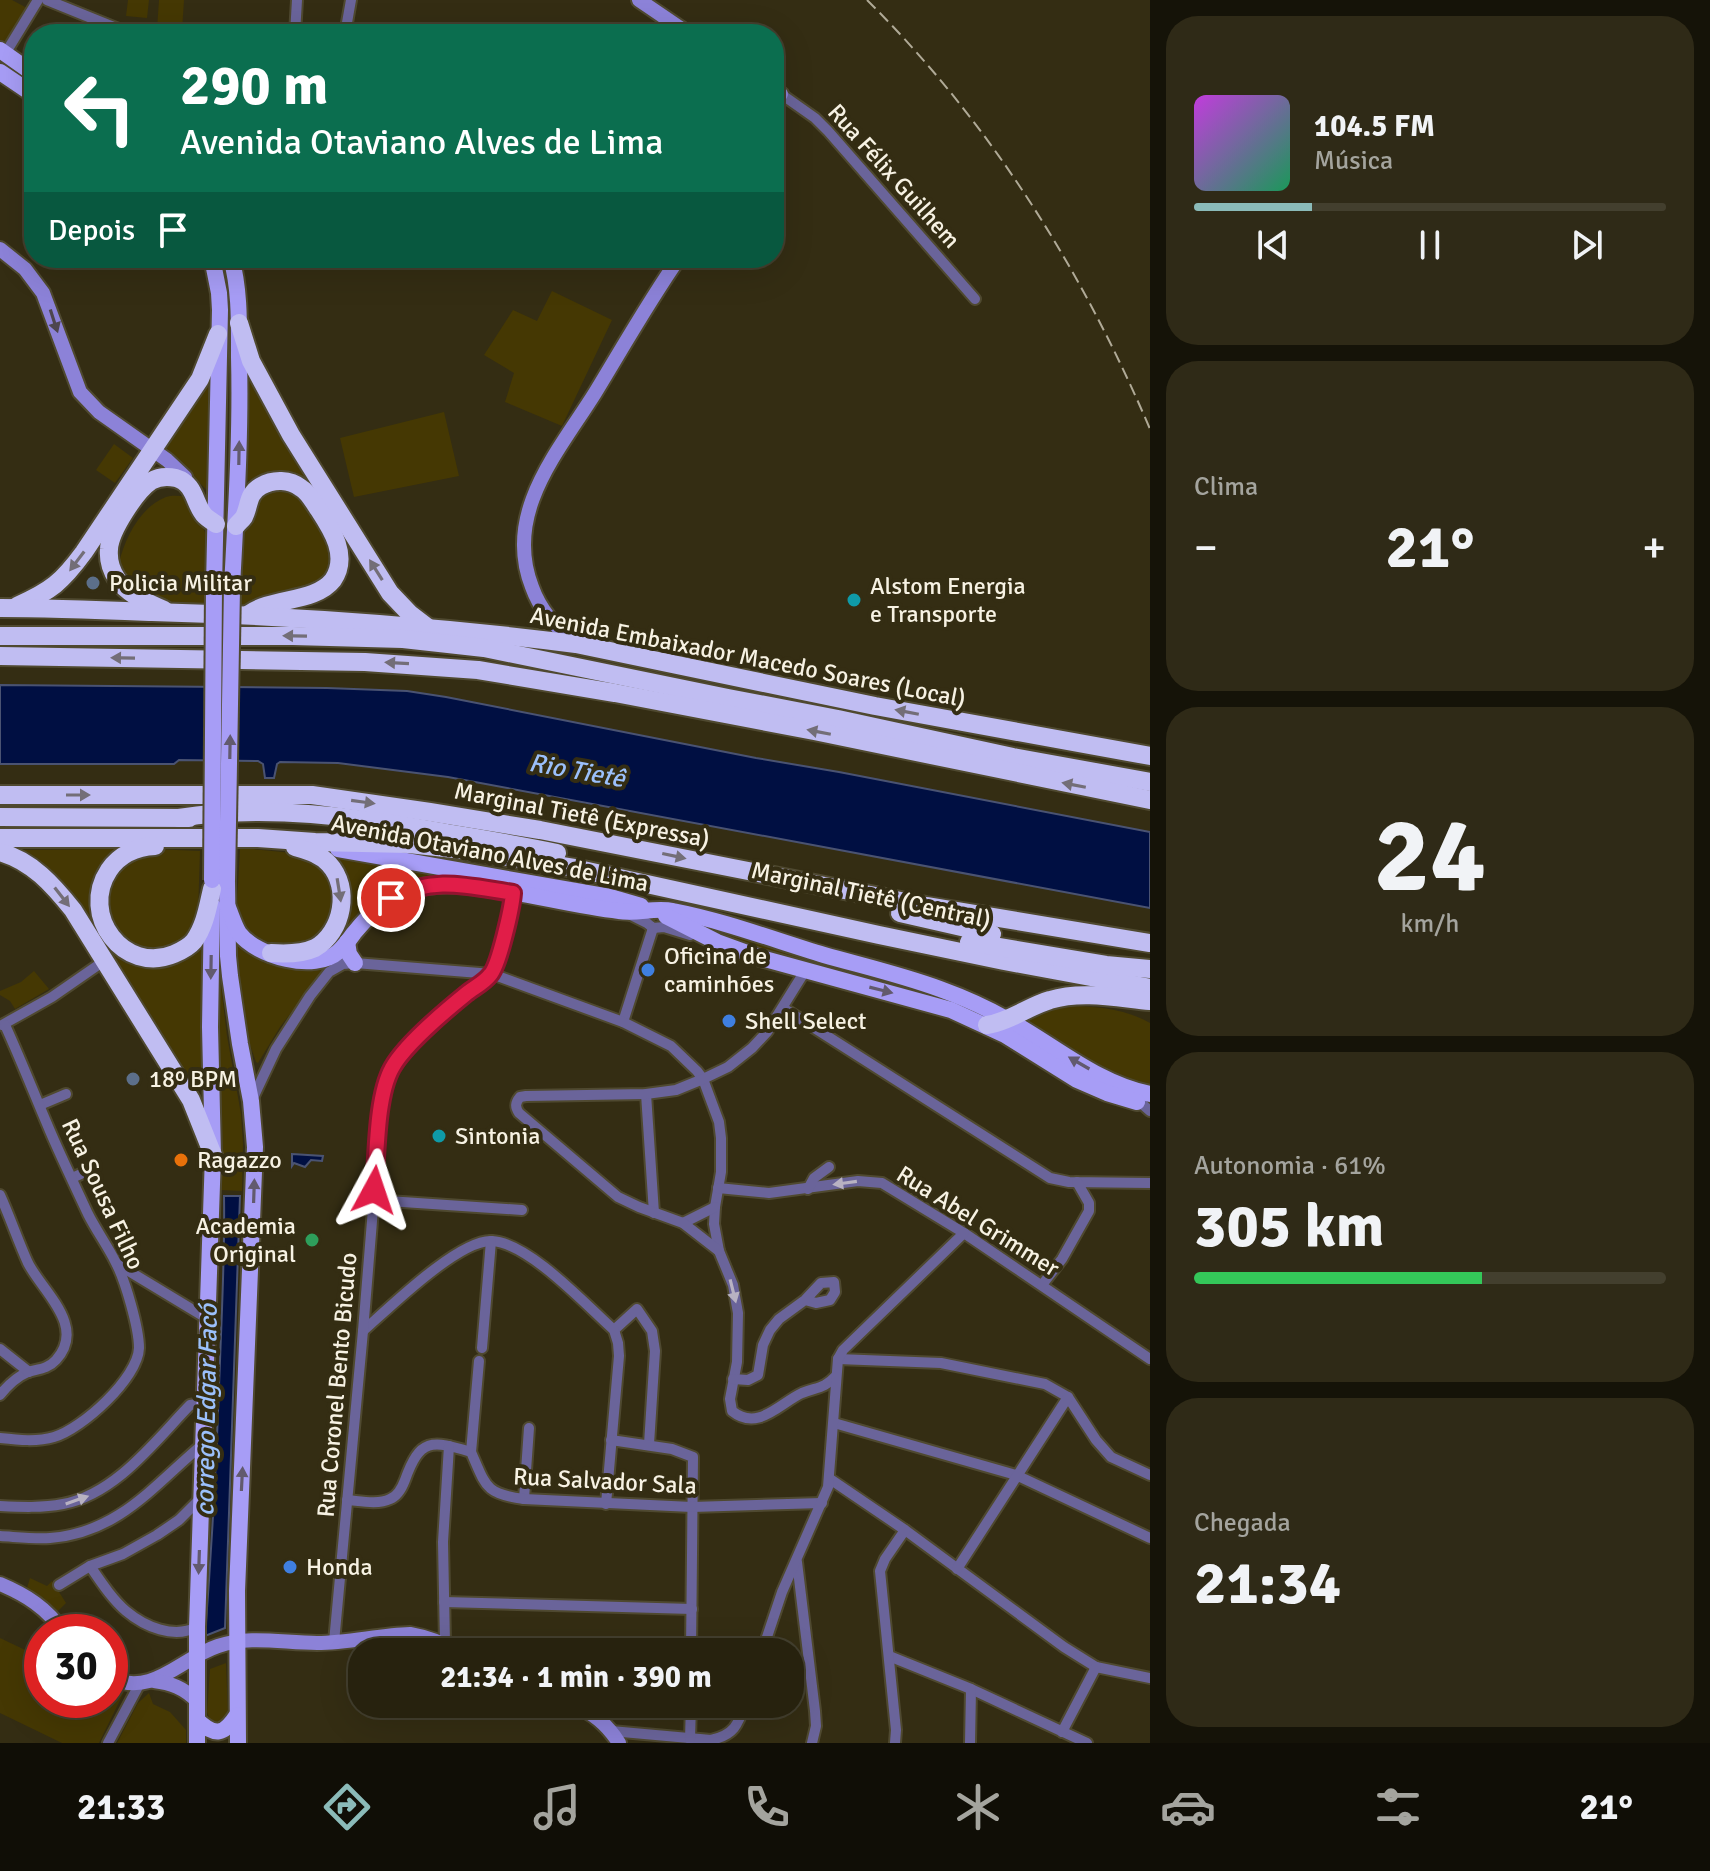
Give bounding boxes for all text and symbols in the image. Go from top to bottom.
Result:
text: 290 m [180,51,328,120]
icon: left [48,56,152,160]
street label: Rua Félix Guilhem [821,98,967,254]
text: 104.5 FM [1314,108,1435,145]
text: Avenida Otaviano Alves de Lima [180,120,664,165]
text: Música [1314,145,1393,177]
icon: arrive [151,208,195,252]
text: Depois [48,212,135,249]
icon: previous [1251,223,1295,267]
icon: pause [1408,223,1452,267]
icon: next [1565,223,1609,267]
one-way arrow [49,309,61,333]
one-way arrow [233,440,245,465]
text: Clima [1194,471,1258,503]
text: 21° [1386,511,1474,585]
text: − [1194,521,1218,575]
text: + [1642,521,1666,575]
one-way arrow [70,550,86,571]
one-way arrow [369,559,383,581]
place label: Policia Militar [109,568,252,598]
place label: Alstom Energia e Transporte [870,571,1026,629]
marker: Policia Militar [84,574,102,592]
marker: Alstom Energia e Transporte [845,591,863,609]
street label: Avenida Embaixador Macedo Soares (Local) [528,600,968,714]
one-way arrow [282,630,307,642]
one-way arrow [110,652,135,664]
one-way arrow [384,657,409,670]
one-way arrow [894,705,919,717]
one-way arrow [806,725,831,738]
one-way arrow [223,734,236,759]
water label: Rio Tietê [526,747,629,795]
street label: Marginal Tietê (Expressa) [452,776,712,854]
one-way arrow [1061,778,1086,791]
one-way arrow [66,789,91,801]
text: 24 [1374,792,1486,920]
one-way arrow [351,796,376,809]
street label: Avenida Otaviano Alves de Lima [329,808,651,898]
one-way arrow [662,850,687,863]
street label: Marginal Tietê (Central) [748,855,994,935]
pin [357,864,425,932]
icon: arrive [369,876,413,920]
one-way arrow [333,878,346,903]
one-way arrow [53,887,69,907]
text: km/h [1401,908,1459,940]
place label: Oficina de caminhões [664,941,774,999]
one-way arrow [205,955,217,980]
marker: Oficina de caminhões [639,961,657,979]
one-way arrow [869,984,894,997]
place label: Shell Select [745,1006,866,1036]
marker: Shell Select [720,1012,738,1030]
one-way arrow [1068,1056,1090,1070]
place label: 18º BPM [149,1064,237,1094]
marker: 18º BPM [124,1070,142,1088]
street label: Rua Sousa Filho [55,1114,151,1274]
place label: Sintonia [455,1121,540,1151]
marker: Sintonia [430,1127,448,1145]
place label: Ragazzo [197,1145,282,1175]
position arrow [332,1148,416,1232]
text: Autonomia · 61% [1194,1150,1386,1182]
marker: Ragazzo [172,1151,190,1169]
street label: Rua Abel Grimmer [891,1159,1065,1283]
one-way arrow [832,1177,857,1190]
one-way arrow [248,1178,261,1203]
text: 305 km [1194,1190,1384,1264]
place label: Academia Original [196,1211,296,1269]
marker: Academia Original [303,1231,321,1249]
street label: Rua Coronel Bento Bicudo [310,1251,364,1519]
one-way arrow [728,1279,740,1304]
water label: corrego Edgar Facó [189,1302,225,1516]
street label: Rua Salvador Sala [512,1461,698,1501]
one-way arrow [235,1466,248,1491]
one-way arrow [65,1493,89,1505]
text: Chegada [1194,1507,1291,1539]
text: 21:34 [1194,1547,1341,1621]
one-way arrow [193,1550,206,1575]
place label: Honda [306,1552,373,1582]
marker: Honda [281,1558,299,1576]
speed limit sign: 30 [24,1614,128,1718]
text: 21:34 · 1 min · 390 m [440,1659,712,1696]
icon: directions [319,1779,375,1835]
icon: music [529,1779,585,1835]
icon: phone [739,1779,795,1835]
icon: climate [950,1779,1006,1835]
icon: car [1160,1779,1216,1835]
icon: filters [1370,1779,1426,1835]
text: 21:33 [77,1785,165,1830]
text: 21° [1580,1785,1633,1830]

